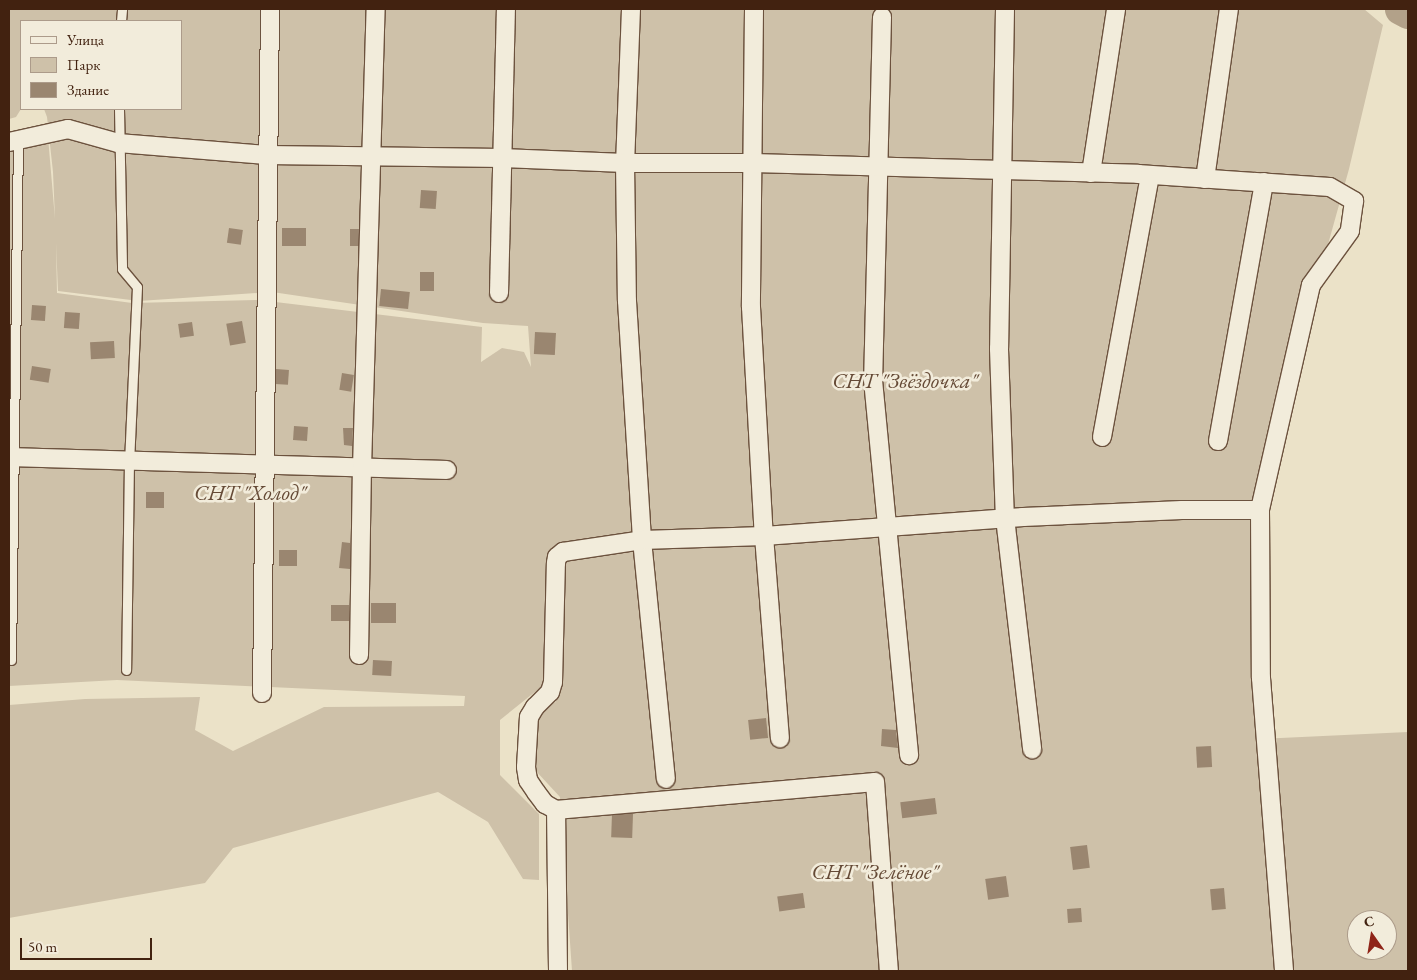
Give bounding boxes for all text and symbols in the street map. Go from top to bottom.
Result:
legend [20,20,182,110]
text: Улица [67,30,104,49]
text: Парк [67,55,100,74]
text: Здание [67,80,109,99]
park label: СНТ "Звёздочка" [832,368,978,394]
park label: СНТ "Холод" [194,480,306,506]
park label: СНТ "Зелёное" [812,859,938,885]
north arrow [1347,910,1397,960]
text: С [1362,911,1376,931]
scale bar [22,928,155,960]
text: 50 m [28,937,57,956]

